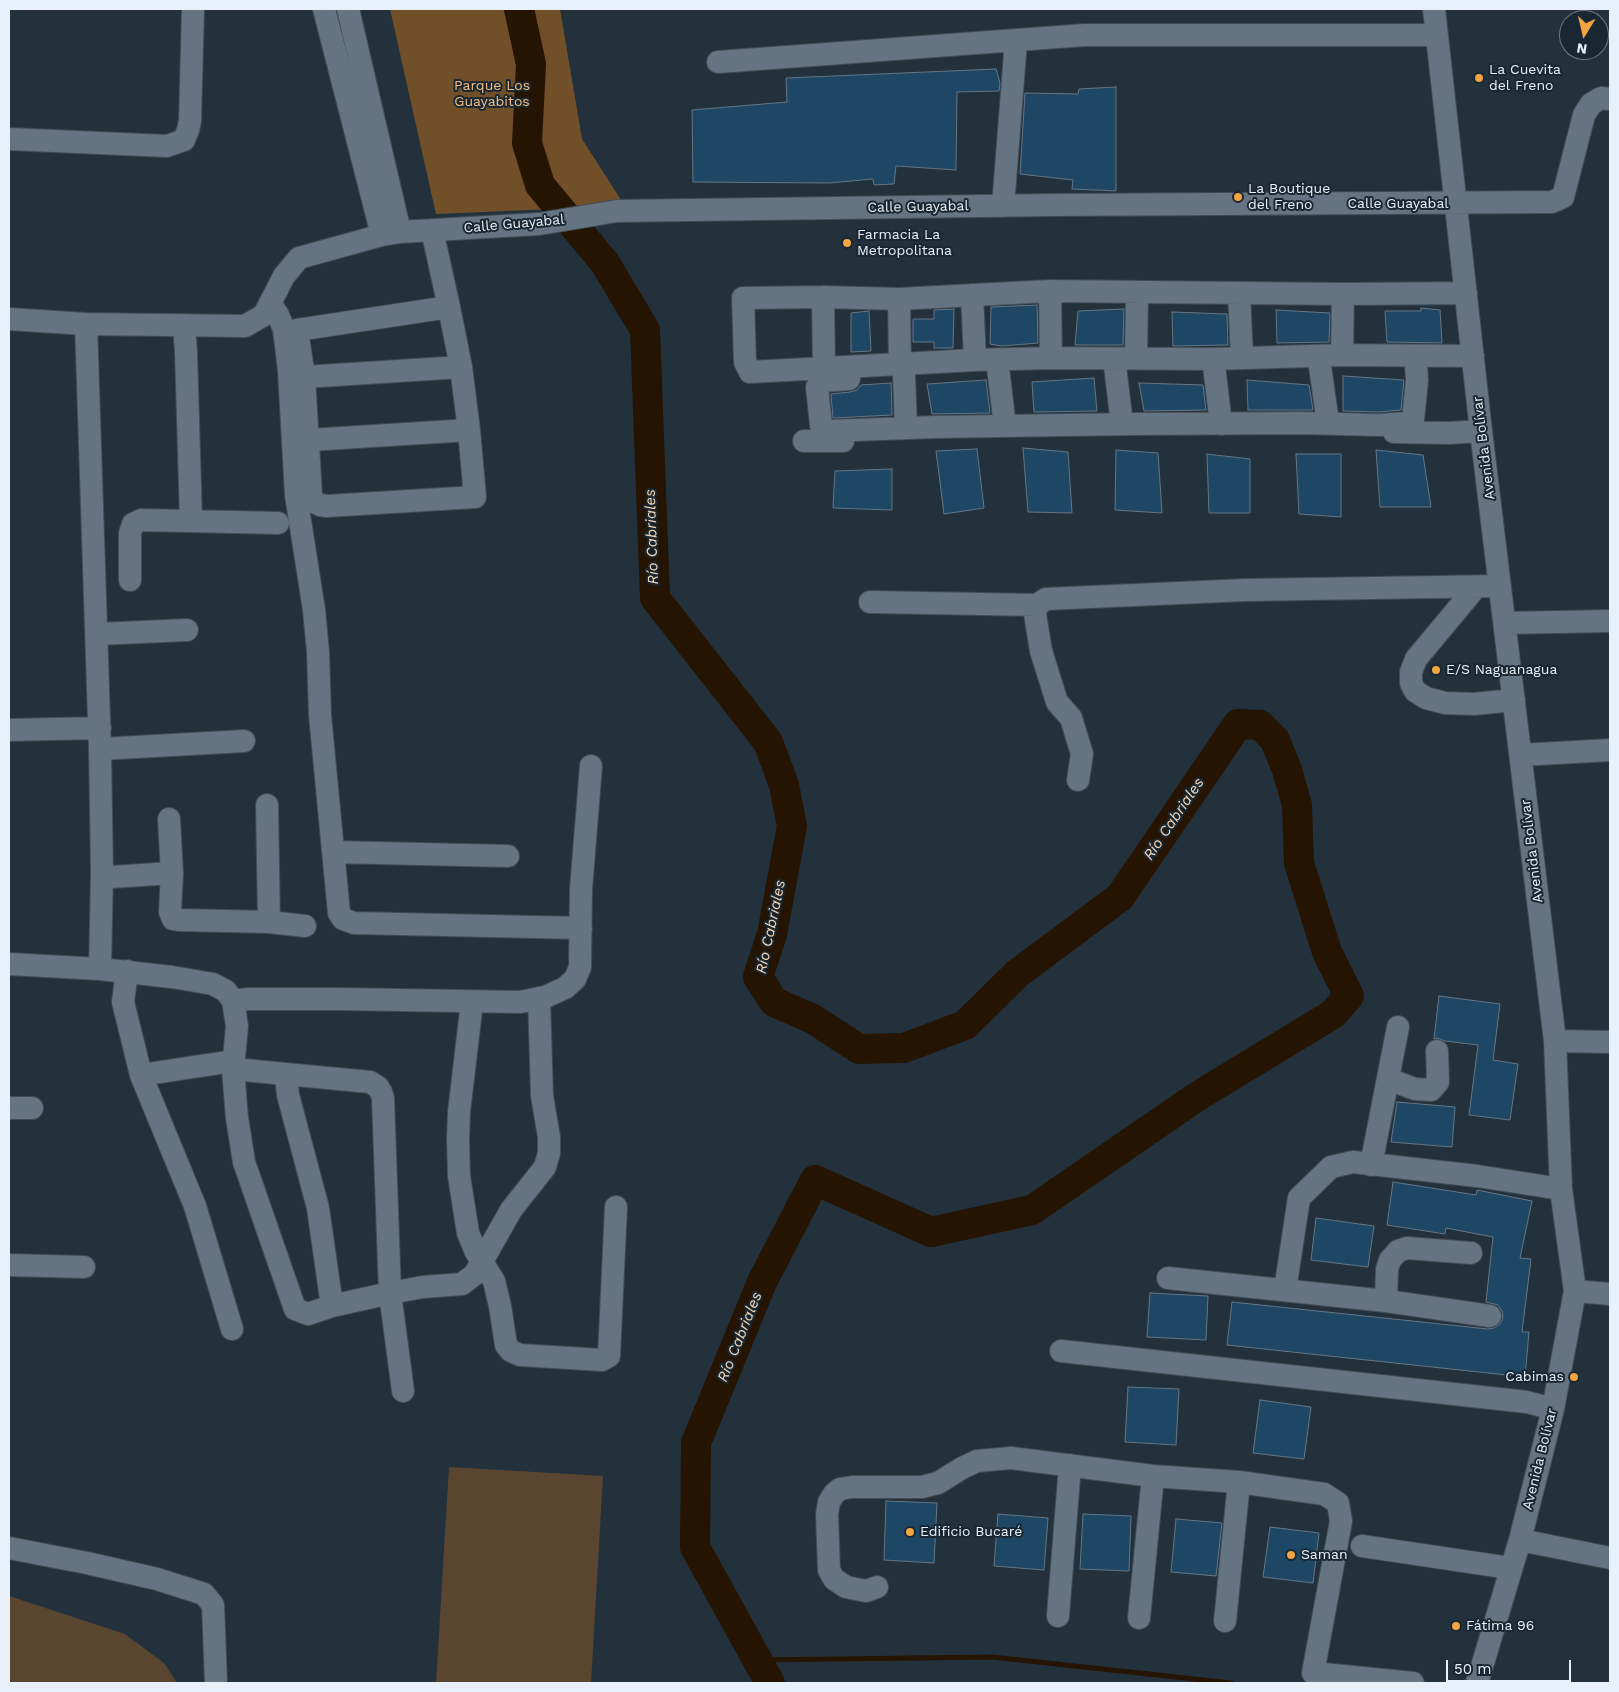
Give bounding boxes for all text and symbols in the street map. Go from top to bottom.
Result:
north arrow [1559,10,1609,60]
text: N [1575,40,1588,58]
place label: La Cuevita del Freno [1489,62,1561,94]
marker: La Cuevita del Freno [1473,72,1485,84]
park label: Parque Los Guayabitos [454,78,530,110]
place label: La Boutique del Freno [1248,181,1330,213]
marker: La Boutique del Freno [1232,191,1244,203]
street label: Calle Guayabal [1347,196,1449,212]
street label: Calle Guayabal [867,198,969,216]
street label: Calle Guayabal [463,211,565,237]
place label: Farmacia La Metropolitana [857,227,952,260]
marker: Farmacia La Metropolitana [841,237,853,249]
street label: Avenida Bolívar [1469,395,1499,501]
water label: Río Cabriales [641,489,663,585]
place label: E/S Naguanagua [1446,662,1557,678]
marker: E/S Naguanagua [1430,664,1442,676]
water label: Río Cabriales [1140,774,1208,864]
street label: Avenida Bolívar [1517,798,1547,904]
water label: Río Cabriales [752,878,790,976]
water label: Río Cabriales [714,1289,766,1385]
place label: Cabimas [1505,1369,1564,1385]
marker: Cabimas [1568,1371,1580,1383]
street label: Avenida Bolívar [1519,1406,1561,1512]
place label: Edificio Bucaré [920,1524,1022,1540]
marker: Edificio Bucaré [904,1526,916,1538]
place label: Saman [1301,1547,1348,1563]
marker: Saman [1285,1549,1297,1561]
place label: Fátima 96 [1466,1618,1534,1634]
marker: Fátima 96 [1450,1620,1462,1632]
scale bar [1449,1650,1574,1682]
text: 50 m [1454,1660,1491,1678]

